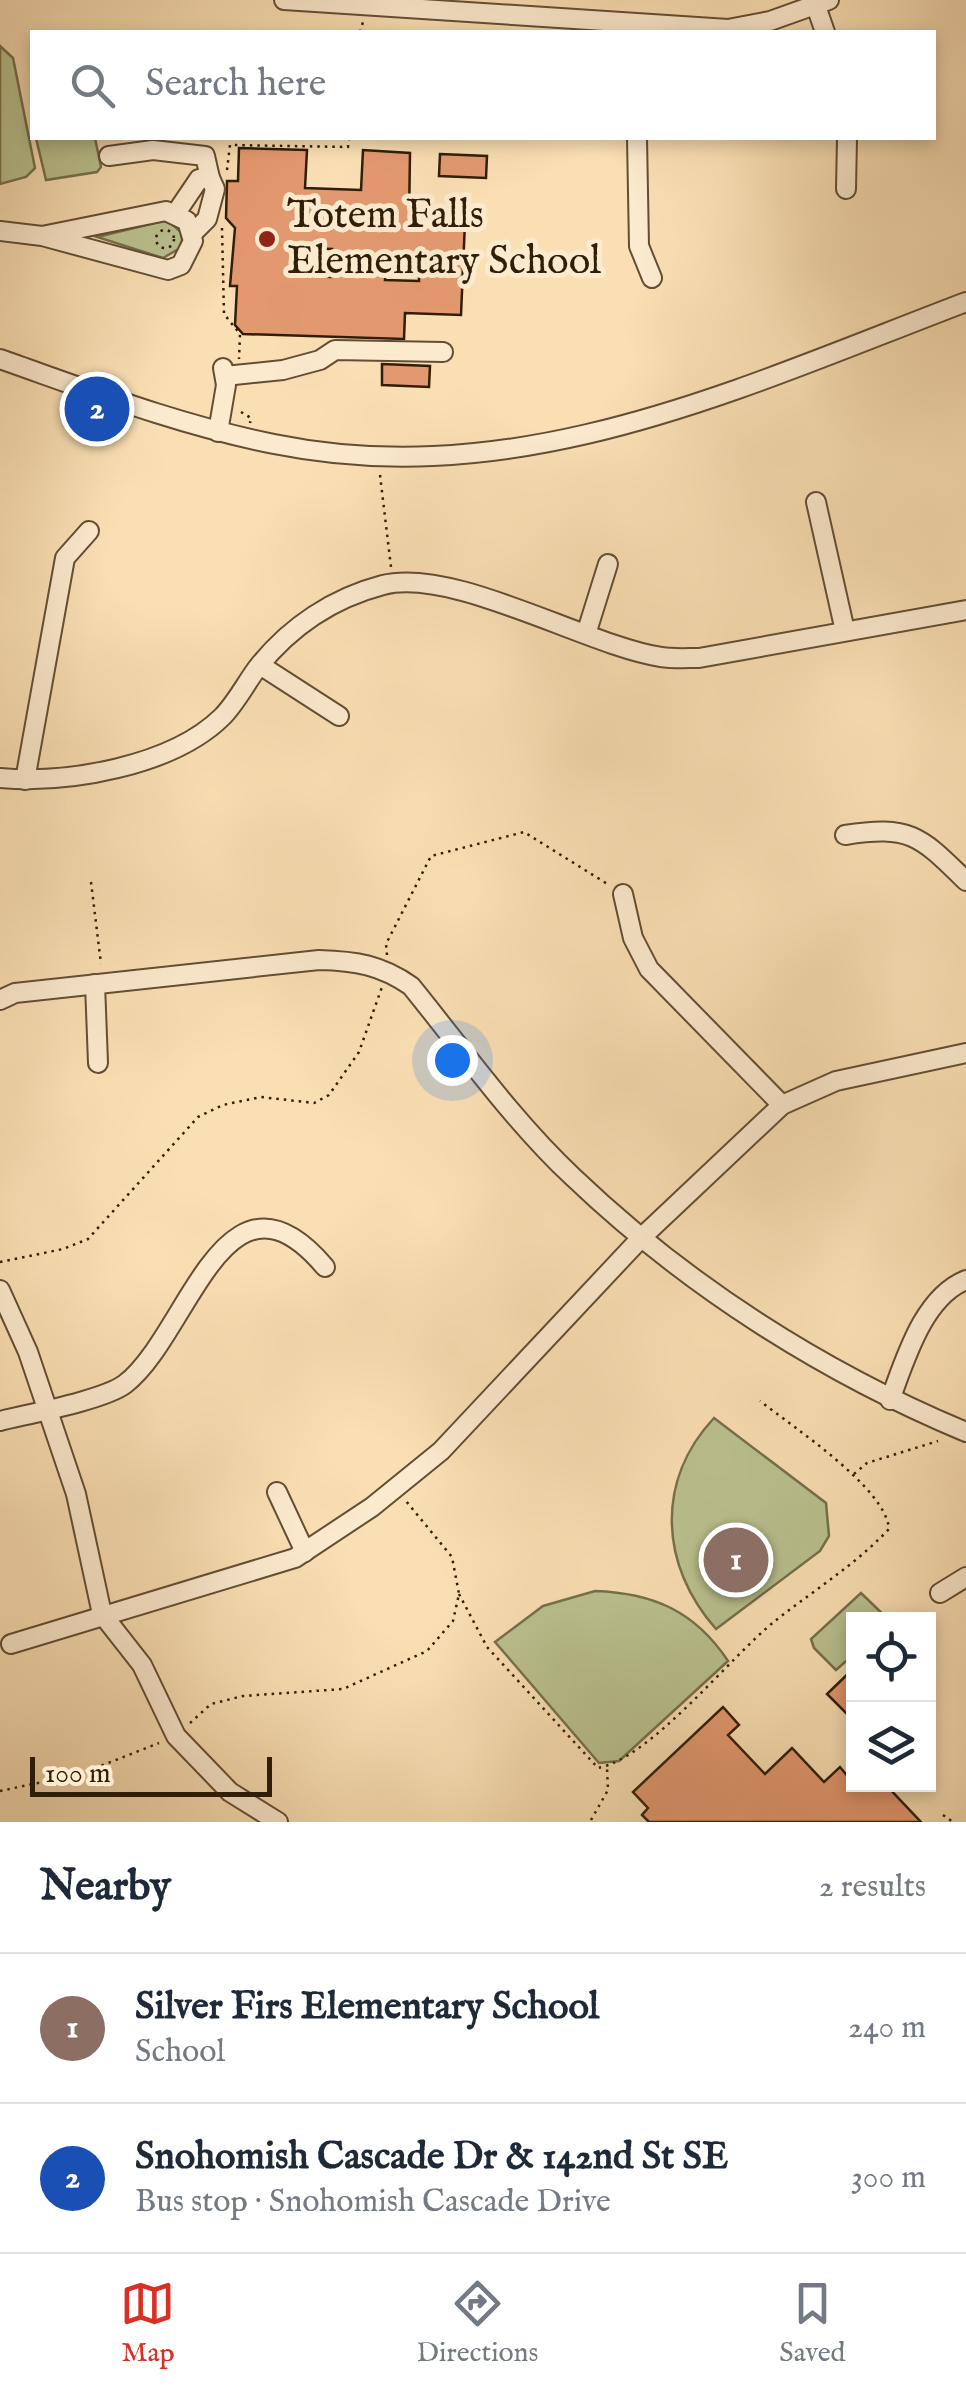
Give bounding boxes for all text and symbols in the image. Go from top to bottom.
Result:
search box [30,30,936,140]
icon: search [65,58,120,113]
text: Search here [145,61,326,109]
place label: Totem Falls Elementary School [287,191,601,288]
marker: Totem Falls Elementary School [256,228,278,250]
pin: 2 [64,372,130,446]
your location [427,1035,478,1086]
pin: 1 [704,1522,768,1598]
map controls [846,1612,936,1792]
button: locate [846,1612,936,1702]
button: layers [846,1702,936,1792]
scale bar [30,1752,272,1796]
text: 100 m [45,1757,111,1792]
text: Nearby [40,1861,171,1914]
text: 2 results [819,1867,926,1908]
text: Silver Firs Elementary School [135,1984,599,2032]
text: 1 [67,2008,78,2049]
text: 240 m [848,2008,926,2049]
text: School [135,2032,225,2073]
text: Snohomish Cascade Dr & 142nd St SE [135,2134,728,2182]
text: 2 [65,2158,80,2199]
text: 300 m [851,2158,926,2199]
text: Bus stop · Snohomish Cascade Drive [135,2182,611,2223]
tab: Map [120,2276,175,2371]
tab: Directions [416,2276,538,2371]
tab: Saved [779,2276,846,2371]

